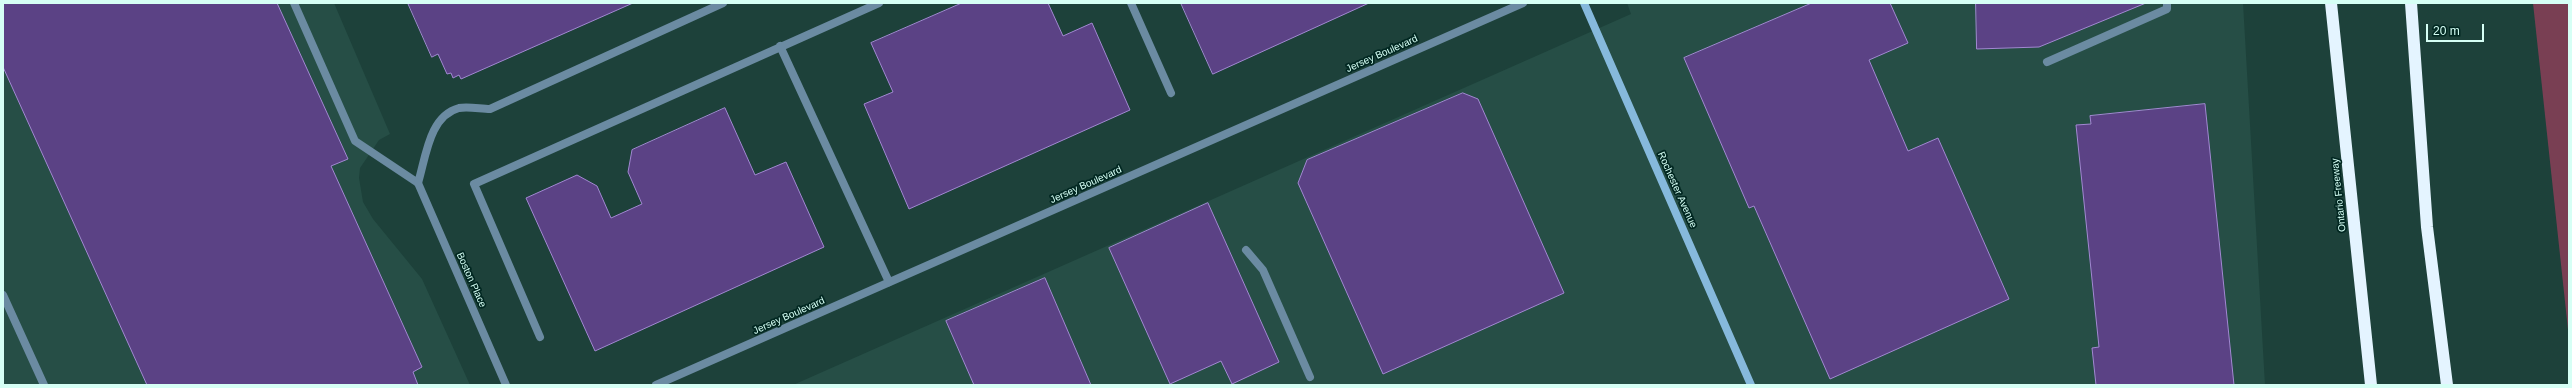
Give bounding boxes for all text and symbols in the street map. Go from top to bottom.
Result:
scale bar [2428,16,2486,42]
text: 20 m [2433,24,2460,38]
street label: Jersey Boulevard [1344,33,1420,75]
street label: Rochester Avenue [1655,150,1699,230]
street label: Ontario Freeway [2329,158,2349,232]
street label: Jersey Boulevard [1048,164,1124,206]
street label: Boston Place [454,251,488,309]
street label: Jersey Boulevard [751,295,827,337]

